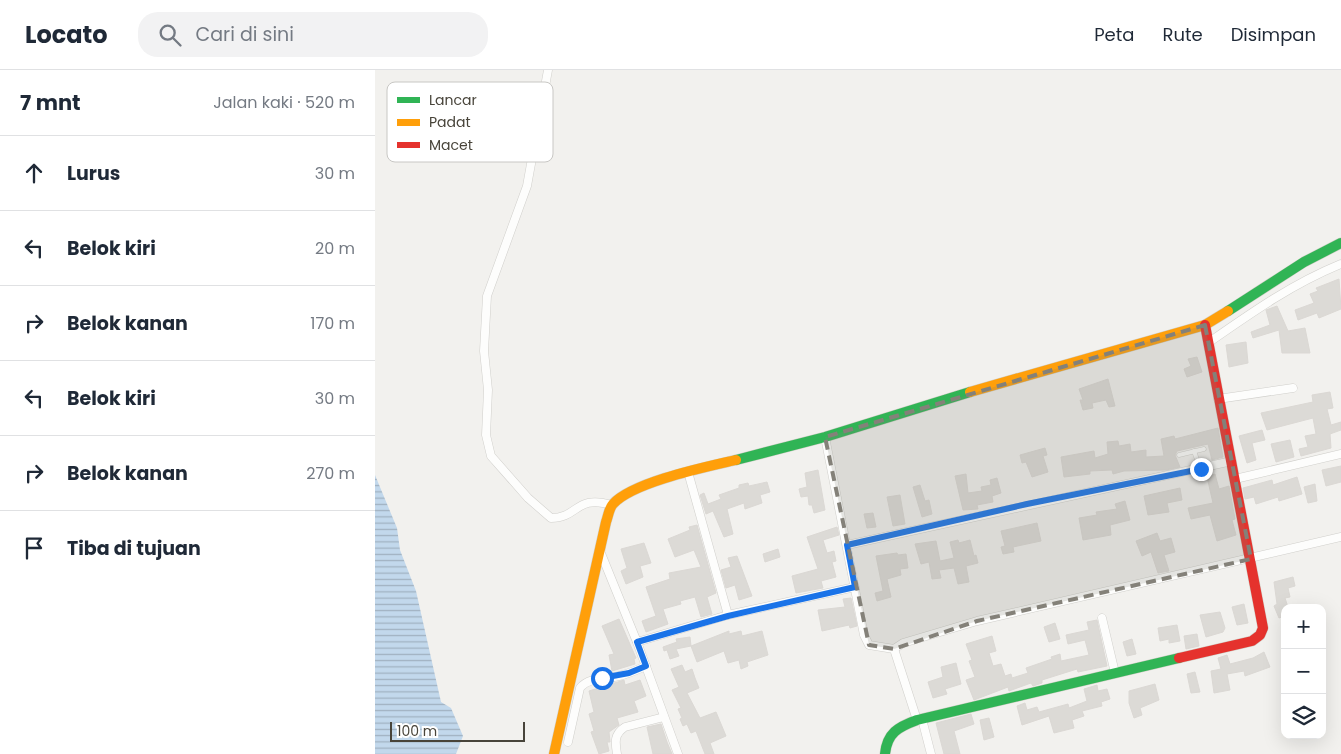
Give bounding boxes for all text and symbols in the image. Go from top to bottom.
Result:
search box [138,12,488,57]
text: Locato [25,18,108,51]
icon: search [156,21,184,49]
text: Cari di sini [196,21,294,48]
text: Peta [1094,22,1134,47]
text: Rute [1162,22,1203,47]
text: Disimpan [1231,22,1316,47]
legend [387,82,553,162]
text: 7 mnt [20,88,81,117]
text: Lancar [429,90,477,110]
text: Jalan kaki · 520 m [213,91,355,114]
text: Padat [429,112,471,132]
text: Macet [429,135,473,155]
icon: ahead [20,159,48,187]
text: Lurus [67,160,120,187]
text: 30 m [315,162,355,185]
icon: left [20,234,48,262]
text: Belok kiri [67,235,156,262]
text: 20 m [315,237,355,260]
icon: right [20,309,48,337]
text: Belok kanan [67,310,188,337]
text: 170 m [310,312,355,335]
icon: left [20,384,48,412]
text: Belok kiri [67,385,156,412]
text: 30 m [315,387,355,410]
route end [1190,458,1213,481]
icon: right [20,459,48,487]
text: Belok kanan [67,460,188,487]
text: 270 m [306,462,355,485]
icon: arrive [20,534,48,562]
text: Tiba di tujuan [67,535,201,562]
map controls [1281,604,1326,739]
button: + [1281,604,1326,649]
button: − [1281,649,1326,694]
route start [591,667,614,690]
button: layers [1281,694,1326,739]
scale bar [390,719,525,742]
text: 100 m [397,721,437,741]

